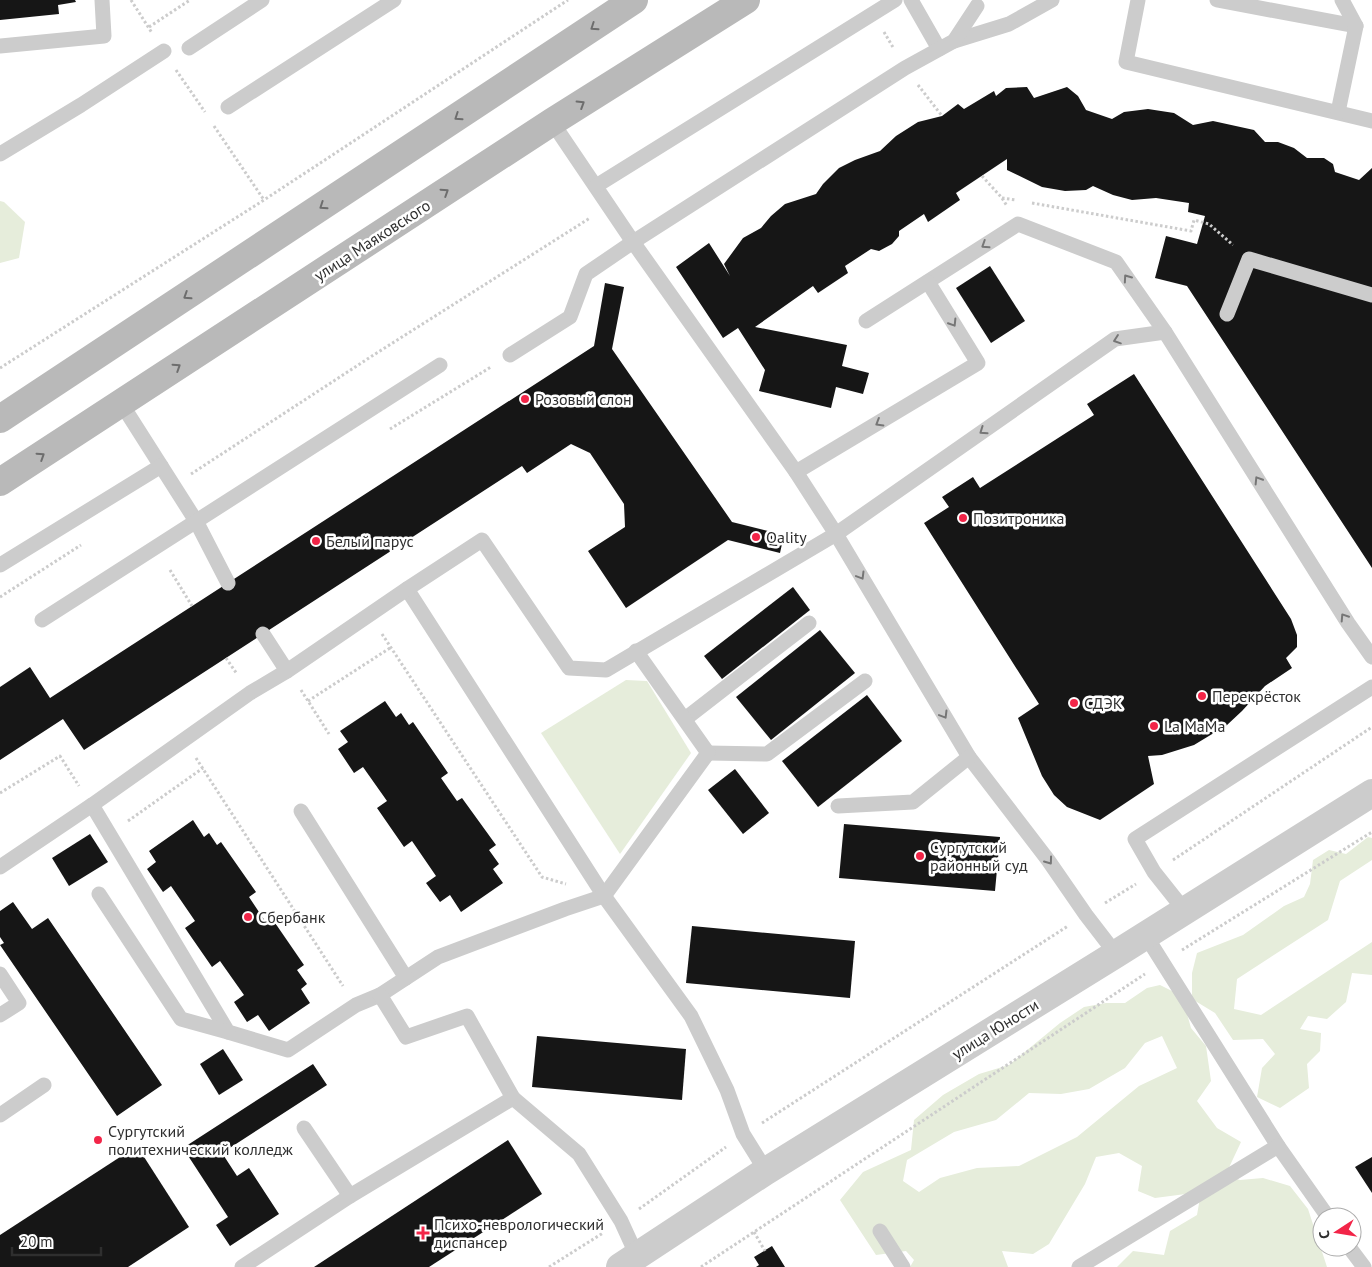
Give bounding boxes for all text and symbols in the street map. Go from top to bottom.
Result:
one-way arrow [590,21,599,30]
one-way arrow [576,100,585,110]
one-way arrow [454,111,464,120]
one-way arrow [439,189,449,198]
street label: улица Маяковского [310,195,434,285]
one-way arrow [319,200,328,210]
one-way arrow [982,238,991,248]
one-way arrow [1124,274,1133,284]
one-way arrow [183,290,193,299]
one-way arrow [947,318,957,327]
one-way arrow [1113,334,1122,344]
one-way arrow [171,364,181,373]
place label: Розовый слон [535,389,632,409]
marker: Розовый слон [519,393,531,405]
one-way arrow [876,416,885,426]
one-way arrow [979,425,989,434]
one-way arrow [35,452,44,462]
one-way arrow [1254,476,1264,485]
place label: Позитроника [973,508,1064,528]
marker: Позитроника [957,512,969,524]
place label: Qality [766,527,807,547]
place label: Белый парус [326,531,414,551]
marker: Qality [750,531,762,543]
marker: Белый парус [310,535,322,547]
one-way arrow [854,570,864,579]
one-way arrow [1341,614,1351,623]
place label: Перекрёсток [1212,686,1301,706]
marker: Перекрёсток [1196,690,1208,702]
place label: СДЭК [1084,693,1123,713]
marker: СДЭК [1068,697,1080,709]
one-way arrow [938,710,948,719]
place label: La MaMa [1164,716,1225,736]
marker: La MaMa [1148,720,1160,732]
place label: Сургутский районный суд [930,837,1028,875]
marker: Сургутский районный суд [914,850,926,862]
one-way arrow [1043,855,1052,865]
place label: Сбербанк [258,907,326,927]
marker: Сбербанк [242,911,254,923]
street label: улица Юности [948,994,1042,1064]
place label: Сургутский политехнический колледж [108,1121,293,1159]
marker: Сургутский политехнический колледж [92,1134,104,1146]
north arrow [1312,1207,1362,1257]
place label: Психо-неврологический диспансер [434,1214,604,1252]
scale bar [12,1224,101,1256]
marker: Психо-неврологический диспансер [416,1226,430,1240]
text: С [1315,1229,1334,1240]
text: 20 m [20,1232,53,1251]

